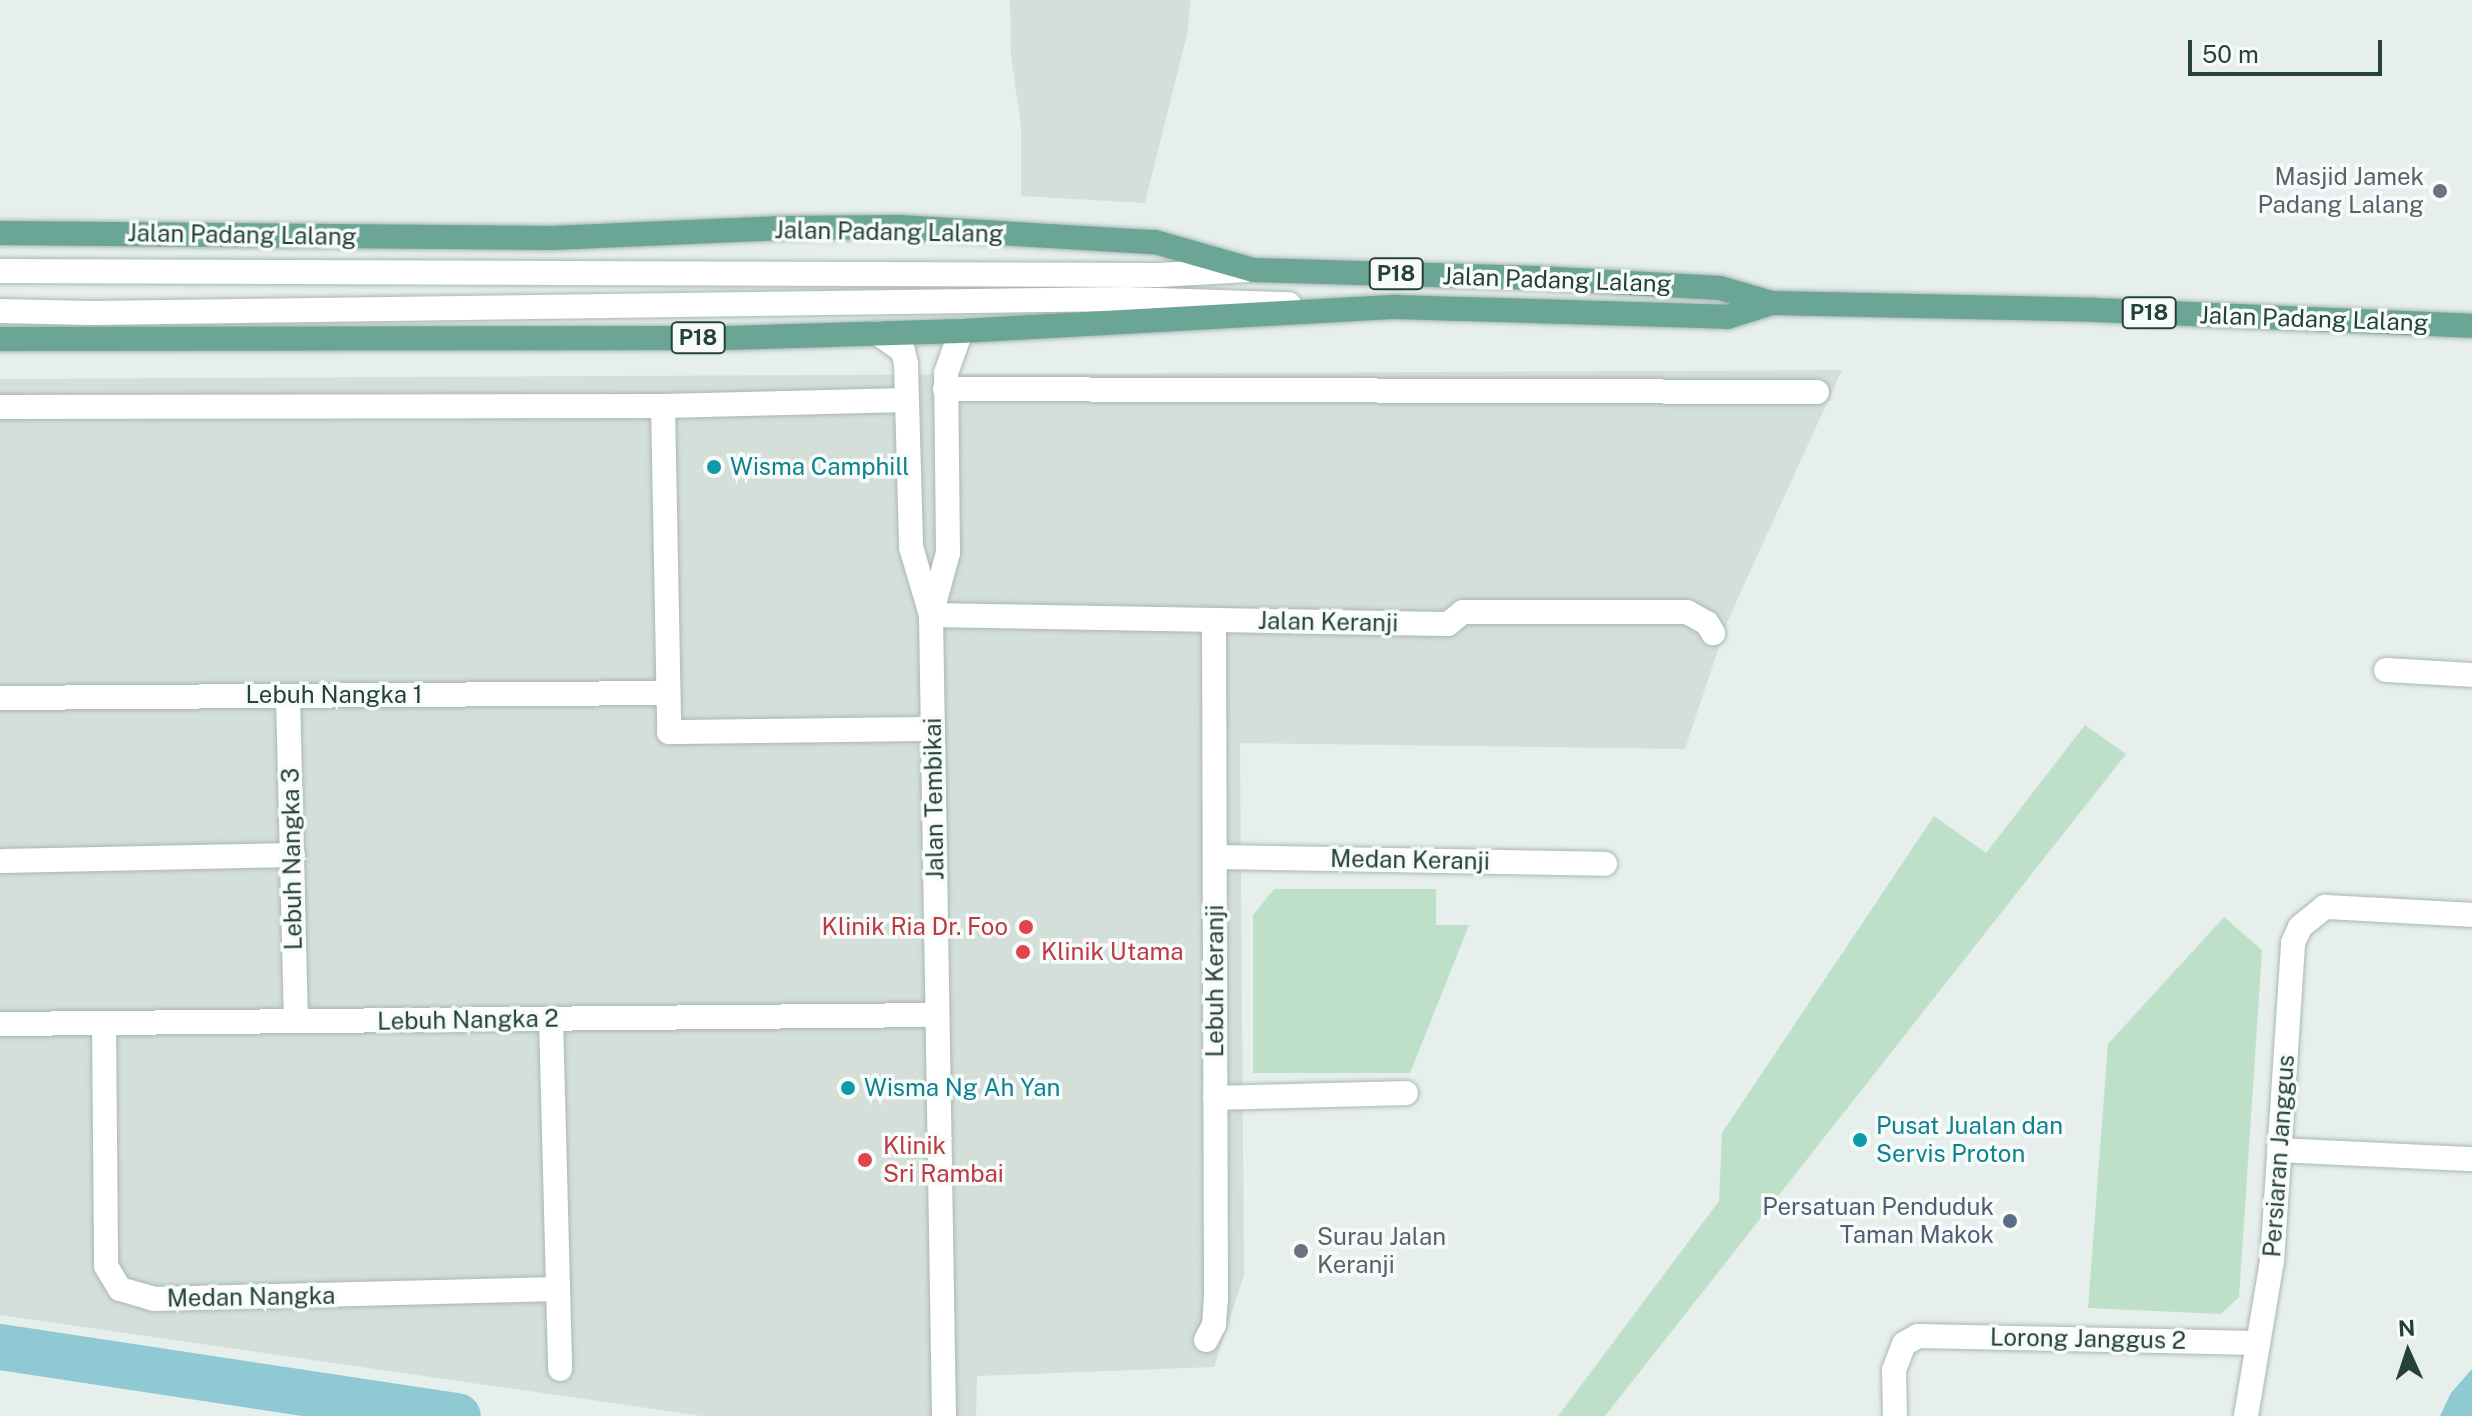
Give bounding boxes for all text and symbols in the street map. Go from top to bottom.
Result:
scale bar [2192,24,2386,74]
text: 50 m [2202,40,2259,68]
place label: Masjid Jamek Padang Lalang [2258,163,2424,219]
marker: Masjid Jamek Padang Lalang [2431,182,2449,200]
street label: Jalan Padang Lalang [774,216,1004,248]
street label: Jalan Padang Lalang [127,219,357,251]
road number: P18 [1368,256,1424,292]
street label: Jalan Padang Lalang [1442,262,1672,298]
road number: P18 [2121,295,2177,331]
street label: Jalan Padang Lalang [2199,301,2429,337]
road number: P18 [670,320,726,356]
place label: Wisma Camphill [730,453,910,481]
marker: Wisma Camphill [705,458,723,476]
street label: Jalan Keranji [1258,606,1398,638]
street label: Lebuh Nangka 1 [245,681,423,709]
street label: Jalan Tembikai [918,718,950,880]
street label: Lebuh Nangka 3 [276,768,308,950]
street label: Medan Keranji [1330,844,1490,876]
street label: Lebuh Keranji [1201,905,1229,1057]
place label: Klinik Ria Dr. Foo [821,913,1008,941]
marker: Klinik Ria Dr. Foo [1015,916,1037,938]
place label: Klinik Utama [1041,938,1184,966]
marker: Klinik Utama [1012,941,1034,963]
street label: Lebuh Nangka 2 [377,1004,559,1036]
street label: Persiaran Janggus [2258,1054,2300,1258]
place label: Wisma Ng Ah Yan [864,1074,1060,1102]
marker: Wisma Ng Ah Yan [839,1079,857,1097]
place label: Pusat Jualan dan Servis Proton [1876,1112,2063,1168]
marker: Pusat Jualan dan Servis Proton [1851,1131,1869,1149]
place label: Klinik Sri Rambai [883,1132,1004,1188]
marker: Klinik Sri Rambai [854,1149,876,1171]
place label: Persatuan Penduduk Taman Makok [1762,1193,1994,1249]
marker: Persatuan Penduduk Taman Makok [2001,1212,2019,1230]
place label: Surau Jalan Keranji [1317,1223,1446,1279]
marker: Surau Jalan Keranji [1292,1242,1310,1260]
street label: Medan Nangka [167,1281,335,1313]
north arrow [2368,1312,2448,1392]
text: N [2397,1315,2416,1341]
street label: Lorong Janggus 2 [1990,1323,2186,1355]

